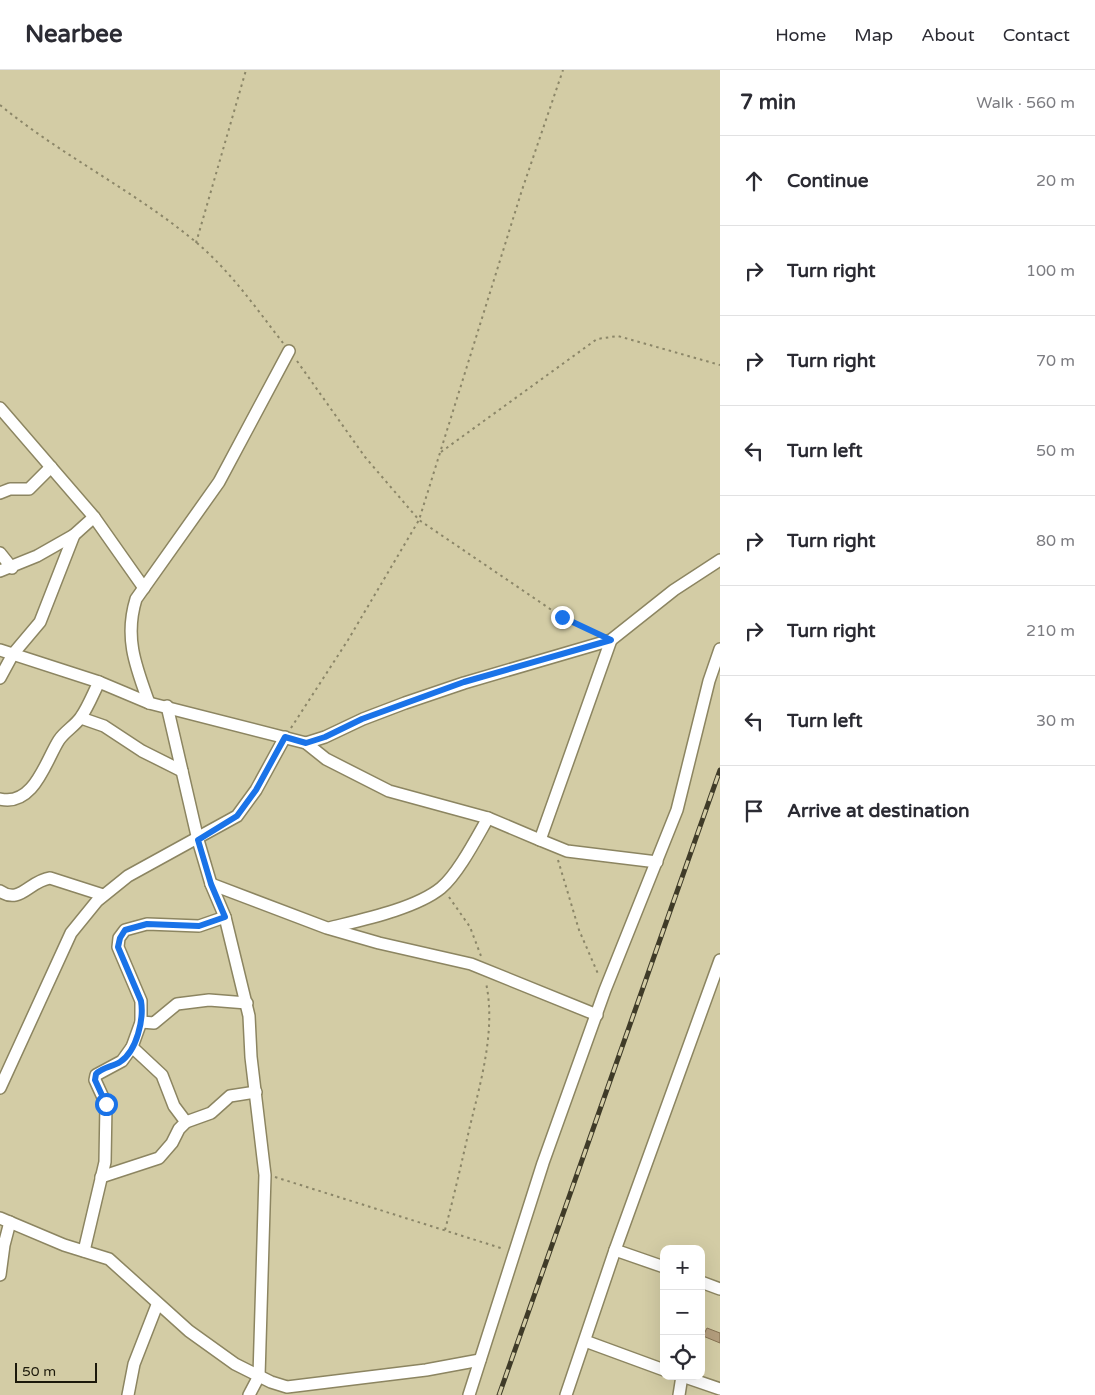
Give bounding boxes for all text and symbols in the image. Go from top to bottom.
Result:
text: Nearbee [25,20,123,49]
text: Home [775,24,826,46]
text: Map [854,24,893,46]
text: About [921,24,975,46]
text: Contact [1003,24,1070,46]
text: 7 min [740,90,796,115]
text: Walk · 560 m [976,93,1075,113]
icon: ahead [740,167,768,195]
text: Continue [787,170,869,192]
text: 20 m [1036,171,1075,191]
icon: right [740,257,768,285]
text: Turn right [787,260,875,282]
text: 100 m [1026,261,1075,281]
icon: right [740,347,768,375]
text: Turn right [787,350,875,372]
text: 70 m [1036,351,1075,371]
icon: left [740,437,768,465]
text: Turn left [787,440,863,462]
text: 50 m [1036,441,1075,461]
icon: right [740,527,768,555]
text: Turn right [787,530,875,552]
text: 80 m [1036,531,1075,551]
route end [551,606,574,629]
icon: right [740,617,768,645]
text: Turn right [787,620,875,642]
text: 210 m [1026,621,1075,641]
icon: left [740,707,768,735]
text: Turn left [787,710,863,732]
text: 30 m [1036,711,1075,731]
icon: arrive [740,797,768,825]
text: Arrive at destination [787,800,970,822]
route start [95,1093,118,1116]
map controls [660,1245,705,1380]
button: + [660,1245,705,1290]
button: − [660,1290,705,1335]
button: locate [660,1335,705,1380]
scale bar [15,1360,98,1383]
text: 50 m [22,1363,56,1380]

